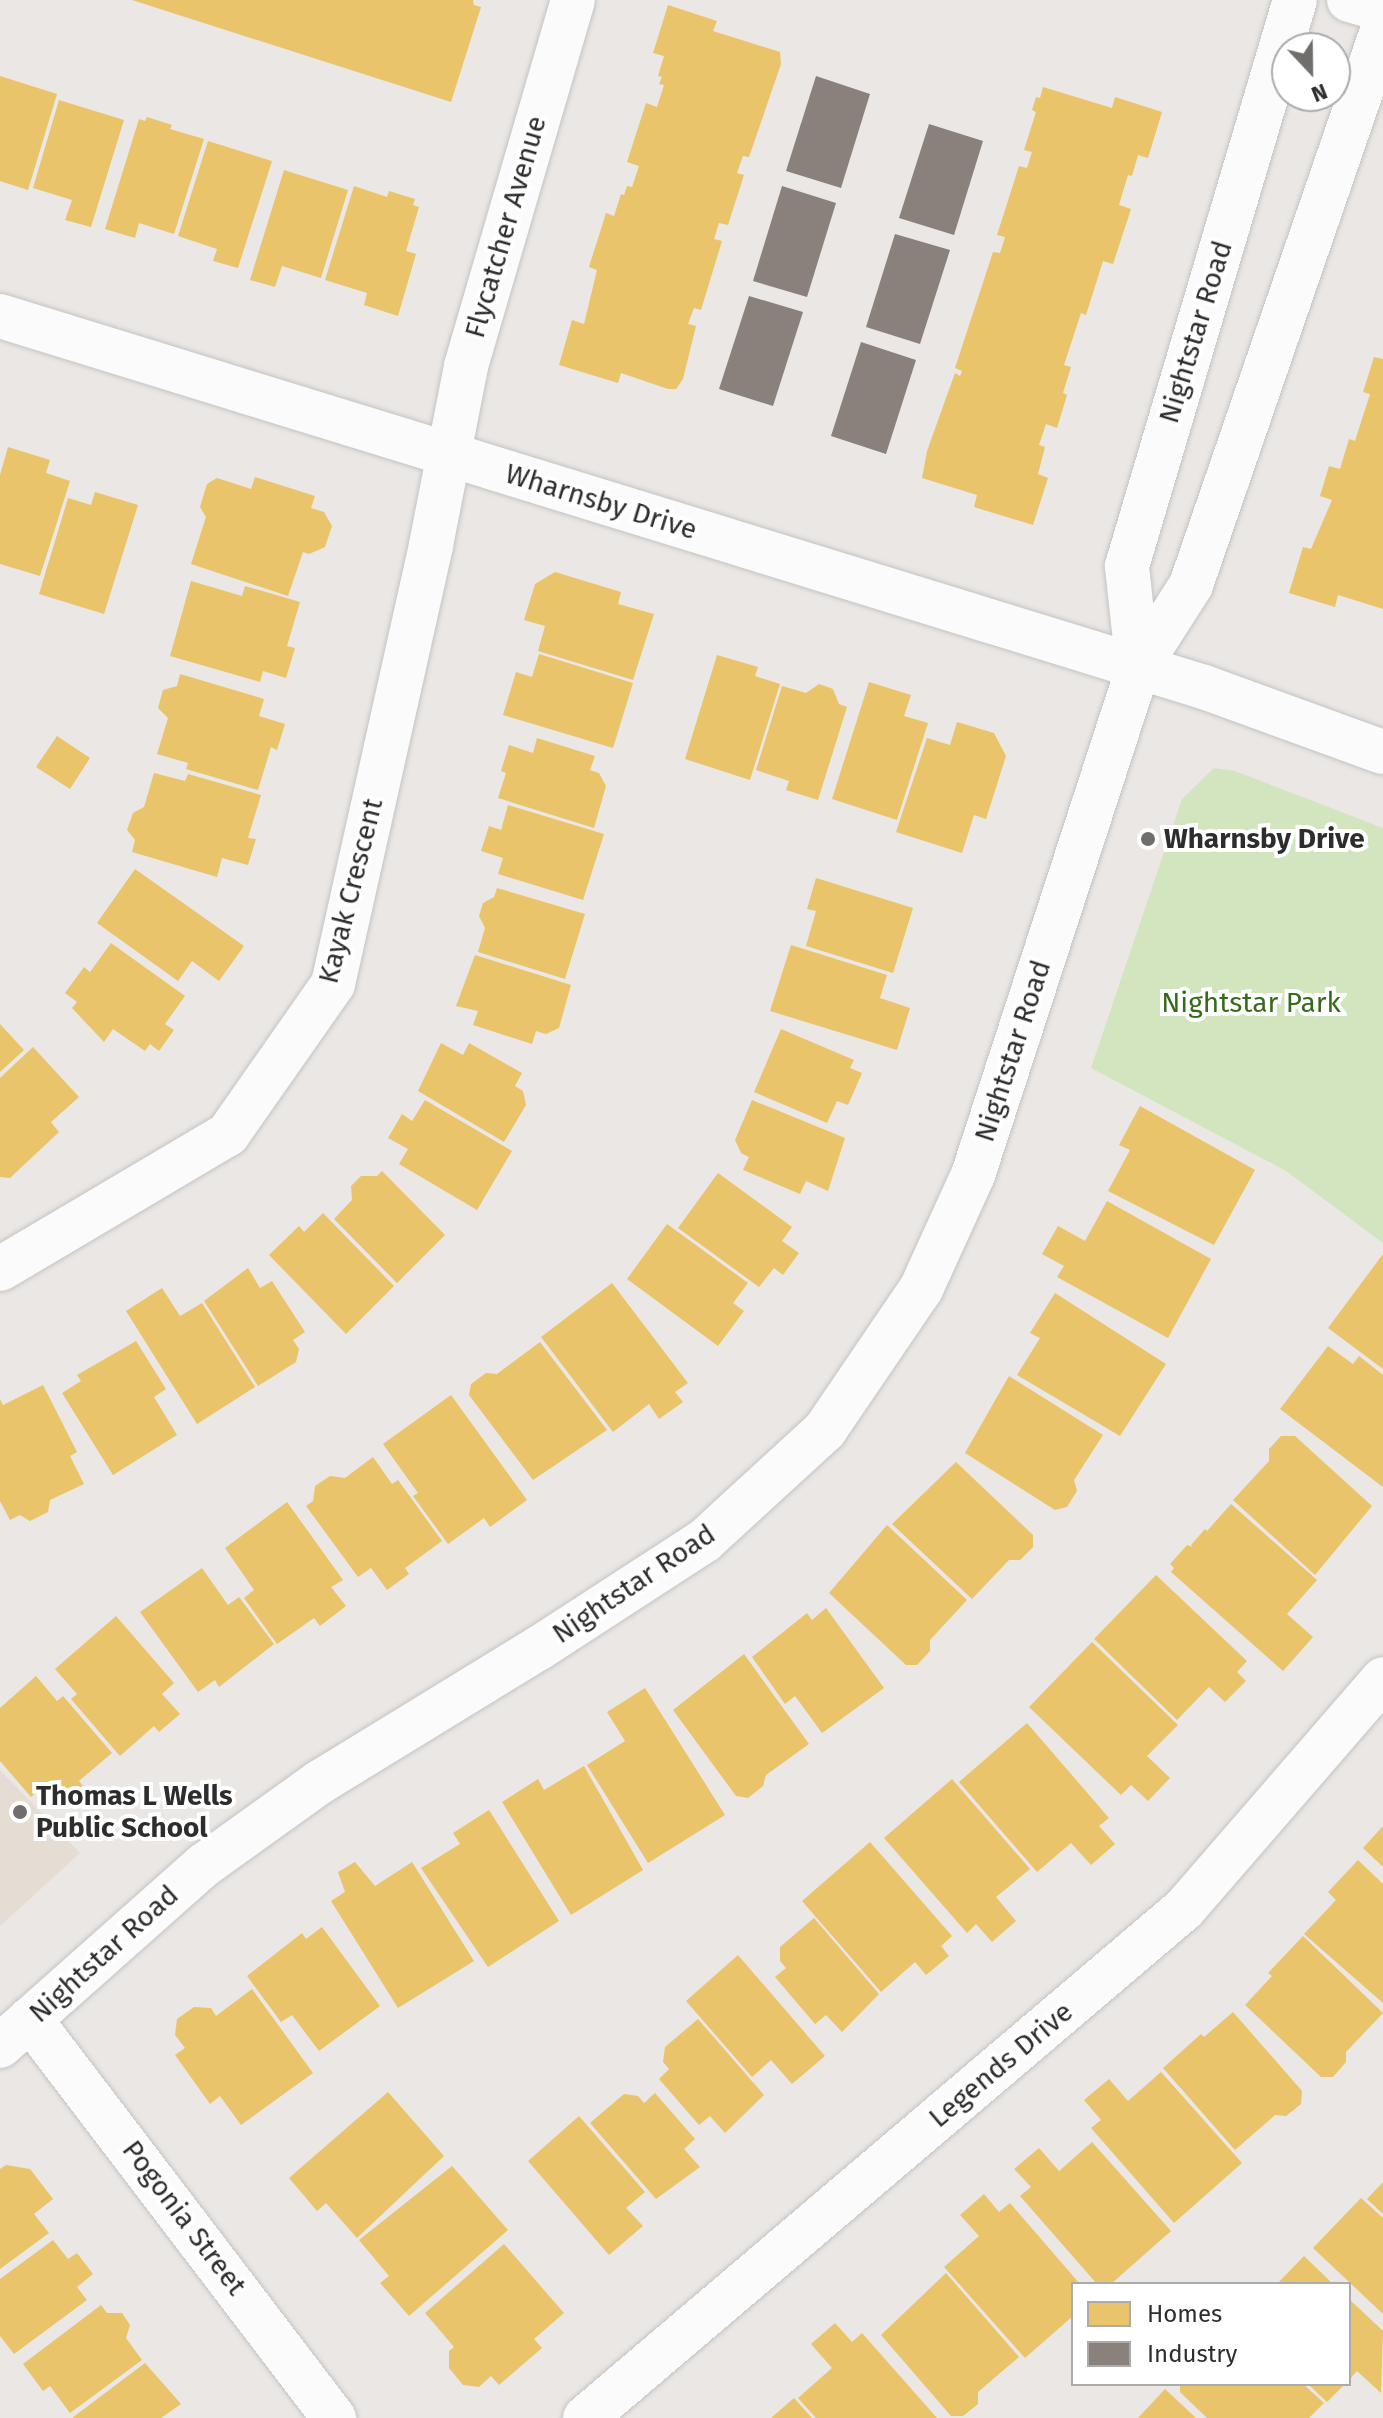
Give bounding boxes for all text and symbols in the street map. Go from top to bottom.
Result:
north arrow [1271,32,1351,112]
text: N [1308,78,1331,108]
street label: Flycatcher Avenue [458,112,554,342]
street label: Nightstar Road [1152,237,1240,427]
street label: Wharnsby Drive [501,457,701,547]
street label: Kayak Crescent [312,795,390,987]
place label: Wharnsby Drive [1164,822,1365,856]
marker: Wharnsby Drive [1139,830,1157,848]
street label: Nightstar Road [968,956,1058,1146]
park label: Nightstar Park [1161,986,1341,1020]
street label: Nightstar Road [546,1517,722,1651]
place label: Thomas L Wells Public School [36,1779,233,1845]
marker: Thomas L Wells Public School [11,1803,29,1821]
street label: Nightstar Road [22,1878,186,2030]
street label: Legends Drive [922,1995,1080,2135]
street label: Pogonia Street [115,2134,253,2302]
legend [1071,2282,1351,2386]
text: Homes [1147,2300,1222,2328]
text: Industry [1147,2340,1237,2368]

